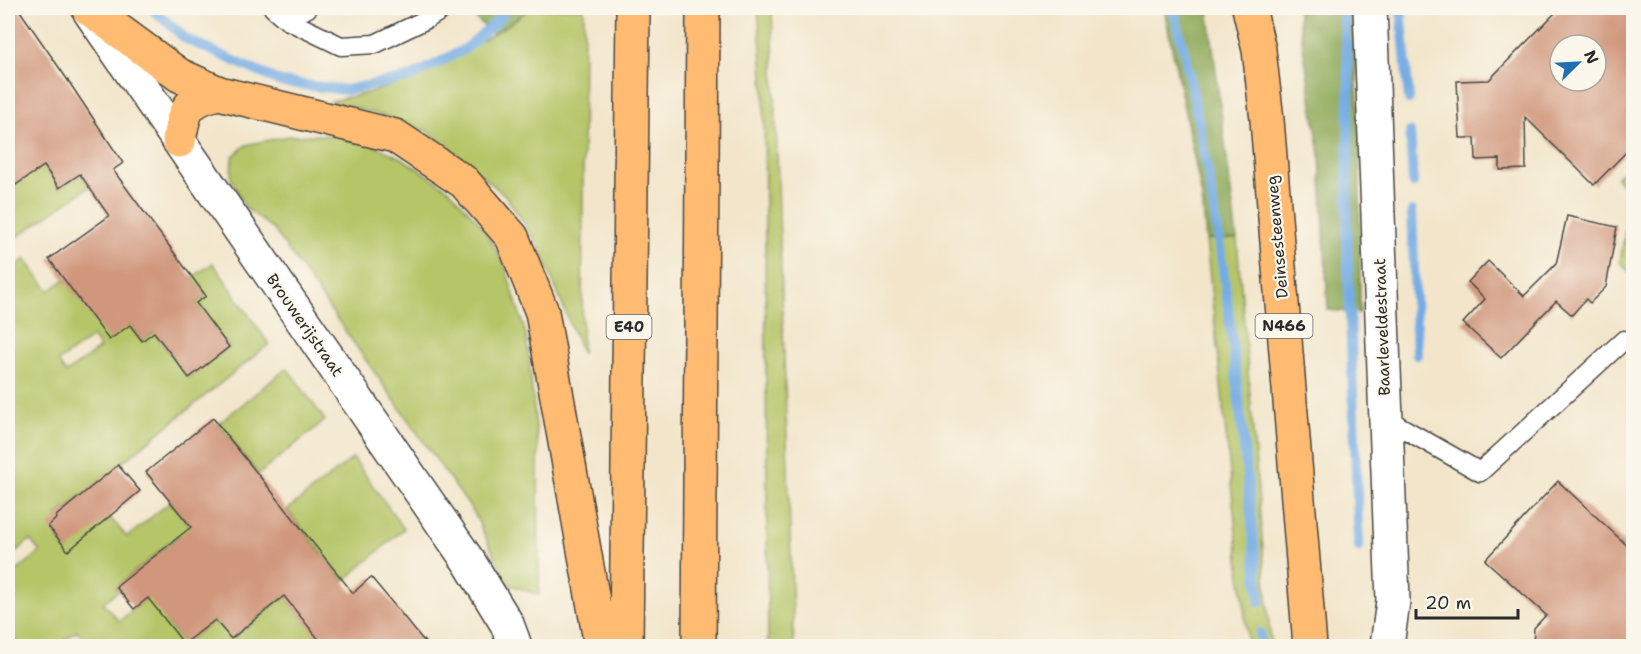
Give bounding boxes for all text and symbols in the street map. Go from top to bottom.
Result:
north arrow [1548,33,1608,93]
text: N [1579,47,1603,67]
street label: Deinsesteenweg [1261,174,1293,300]
street label: Baarleveldestraat [1369,258,1395,396]
street label: Brouwerijstraat [262,270,348,380]
road number: N466 [1256,314,1312,338]
road number: E40 [606,315,652,339]
scale bar [1416,582,1518,620]
text: 20 m [1425,591,1471,615]

